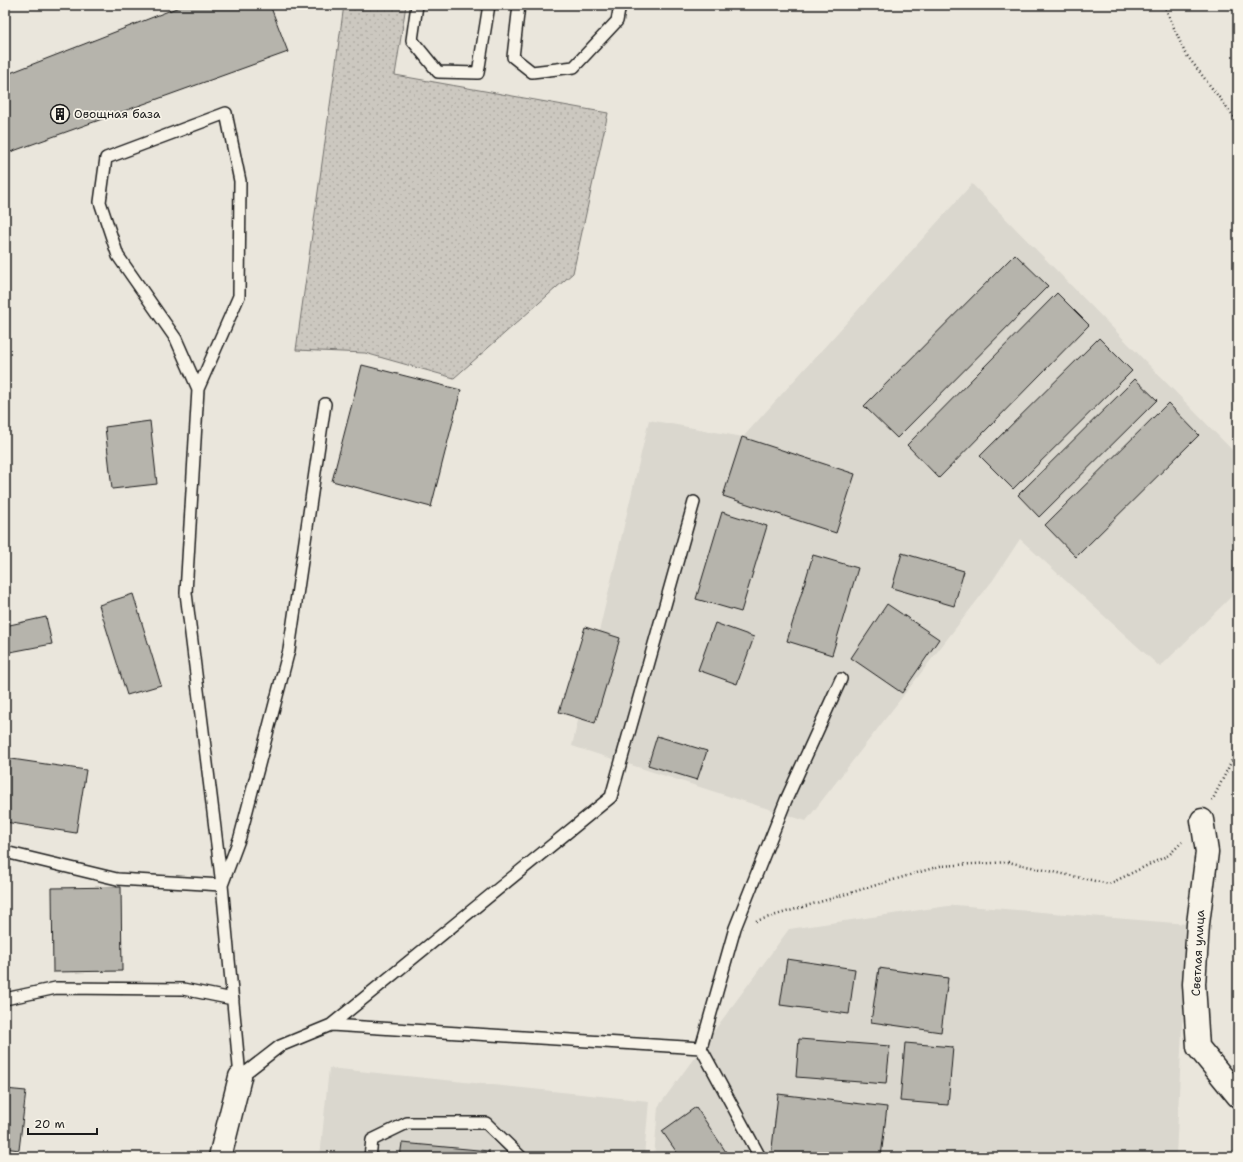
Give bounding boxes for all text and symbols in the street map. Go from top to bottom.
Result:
building icon: Овощная база [49,103,71,125]
place label: Овощная база [74,106,161,122]
street label: Светлая улица [1188,909,1208,997]
scale bar [28,1110,97,1136]
text: 20 m [34,1116,65,1132]

